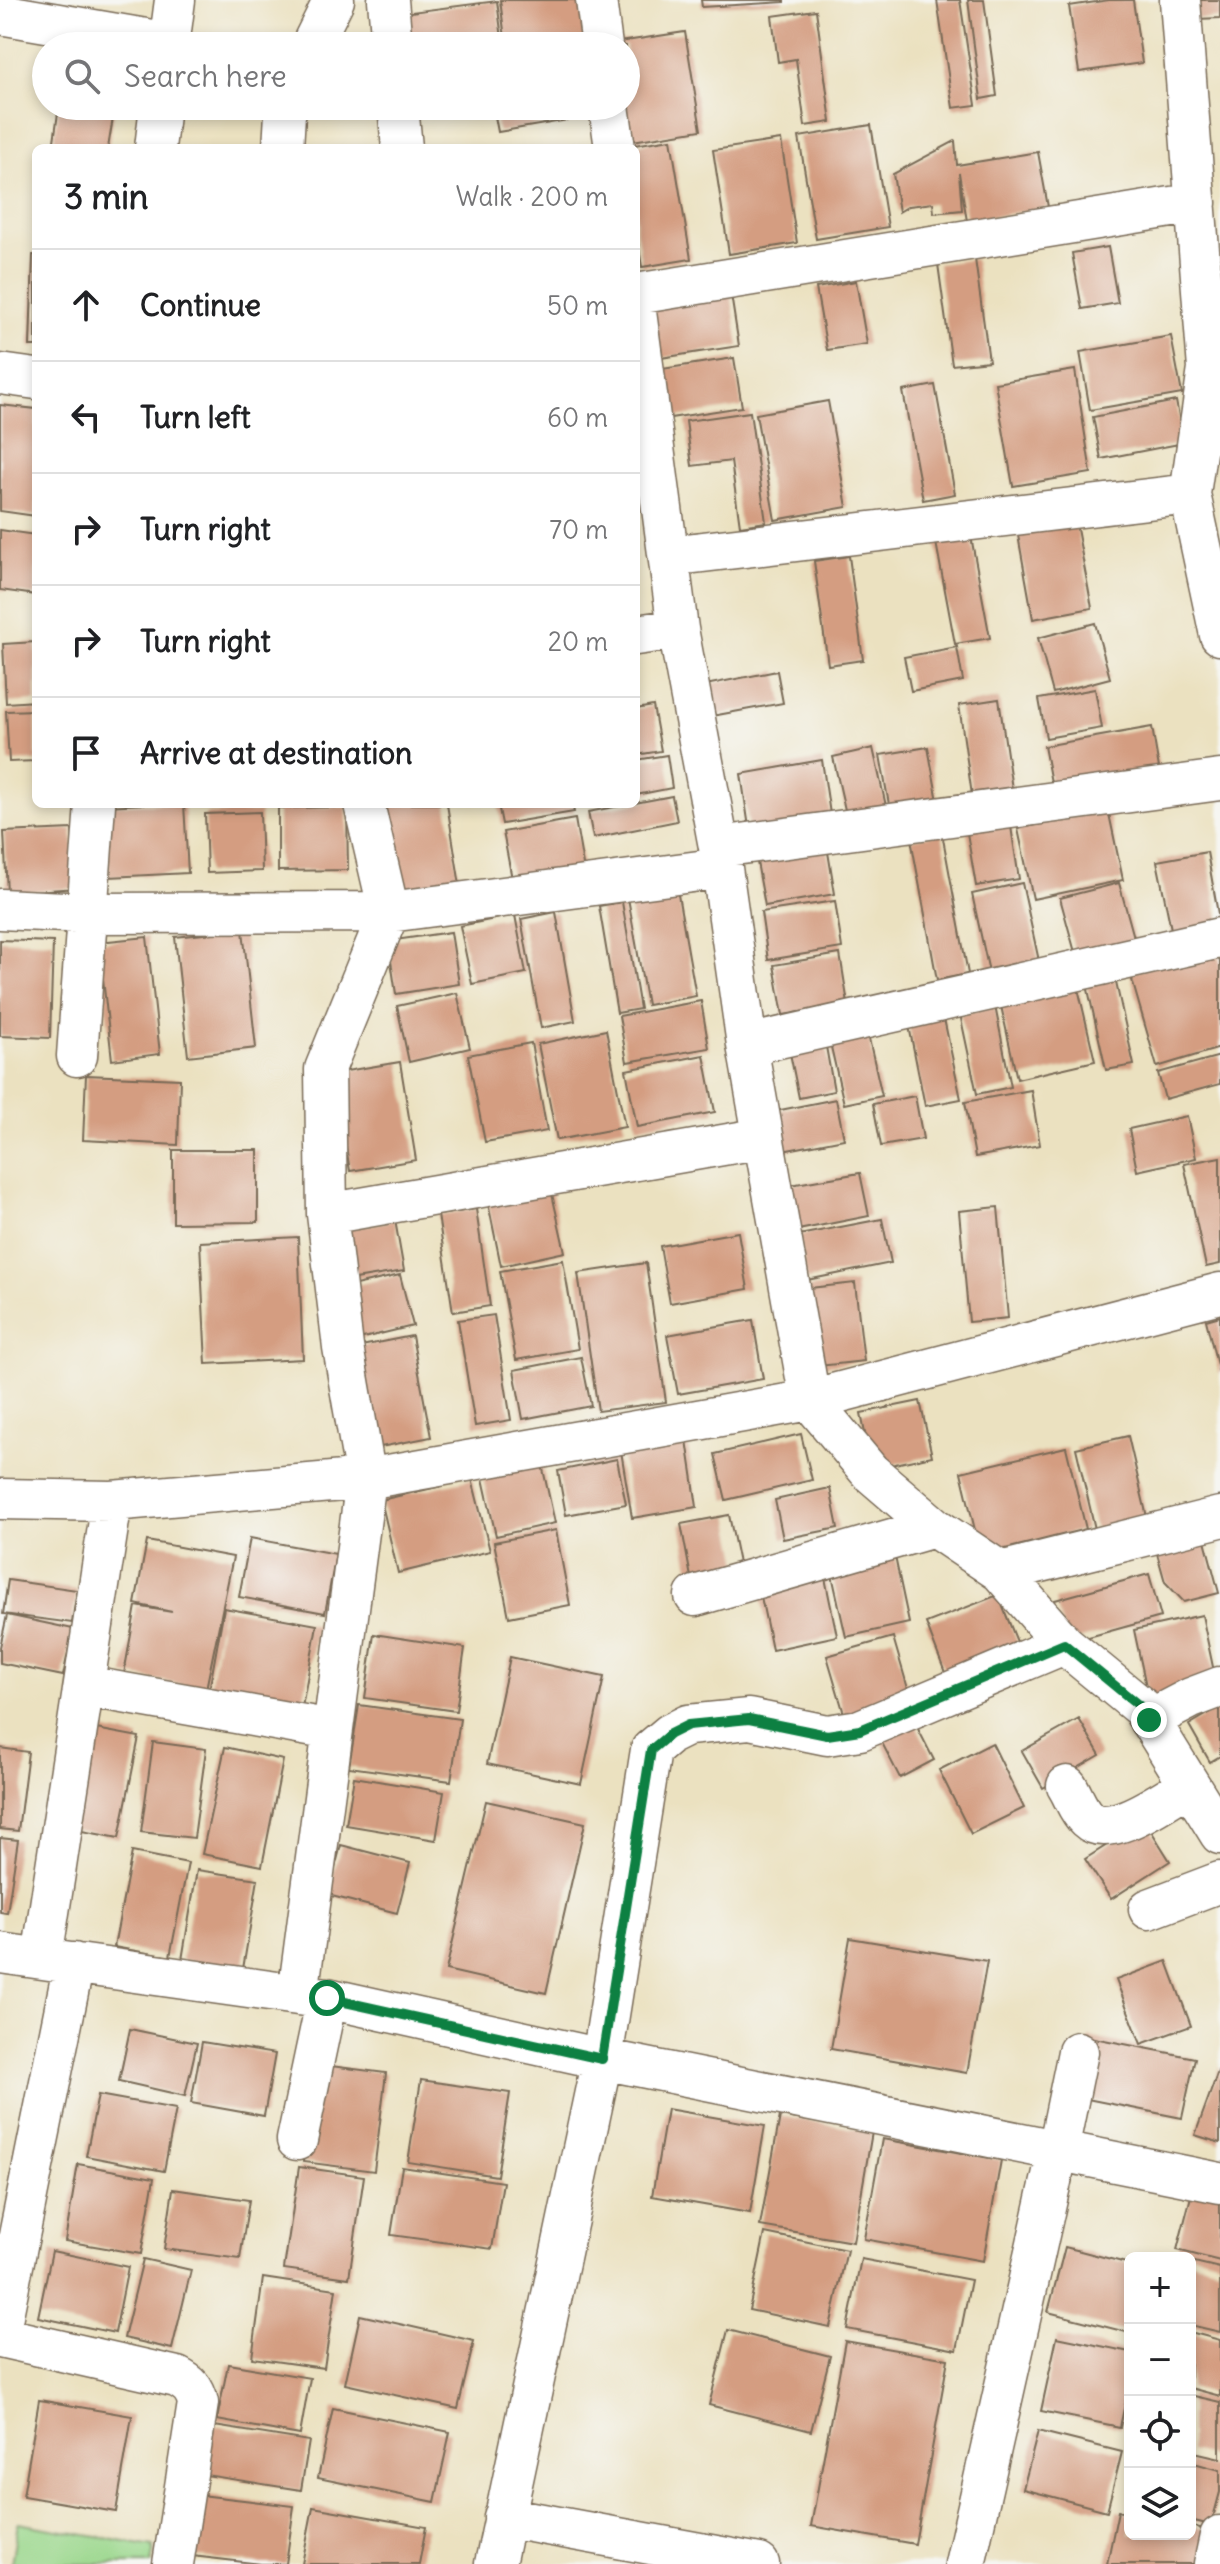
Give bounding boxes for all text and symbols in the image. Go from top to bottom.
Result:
search box [32,32,640,120]
icon: search [60,54,104,98]
text: Search here [124,57,287,95]
text: 3 min [64,175,149,218]
text: Walk · 200 m [456,180,608,213]
icon: ahead [64,283,108,327]
text: Continue [140,286,261,324]
text: 50 m [547,289,608,322]
icon: left [64,395,108,439]
text: Turn left [140,398,251,436]
text: 60 m [547,401,608,434]
icon: right [64,507,108,551]
text: Turn right [140,510,271,548]
text: 70 m [549,513,608,546]
icon: right [64,619,108,663]
text: Turn right [140,622,271,660]
text: 20 m [548,625,608,658]
icon: arrive [64,731,108,775]
text: Arrive at destination [140,734,412,772]
route end [1131,1702,1167,1738]
route start [309,1980,345,2016]
map controls [1124,2252,1196,2540]
button: + [1124,2252,1196,2324]
button: − [1124,2324,1196,2396]
button: locate [1124,2396,1196,2468]
button: layers [1124,2468,1196,2540]

